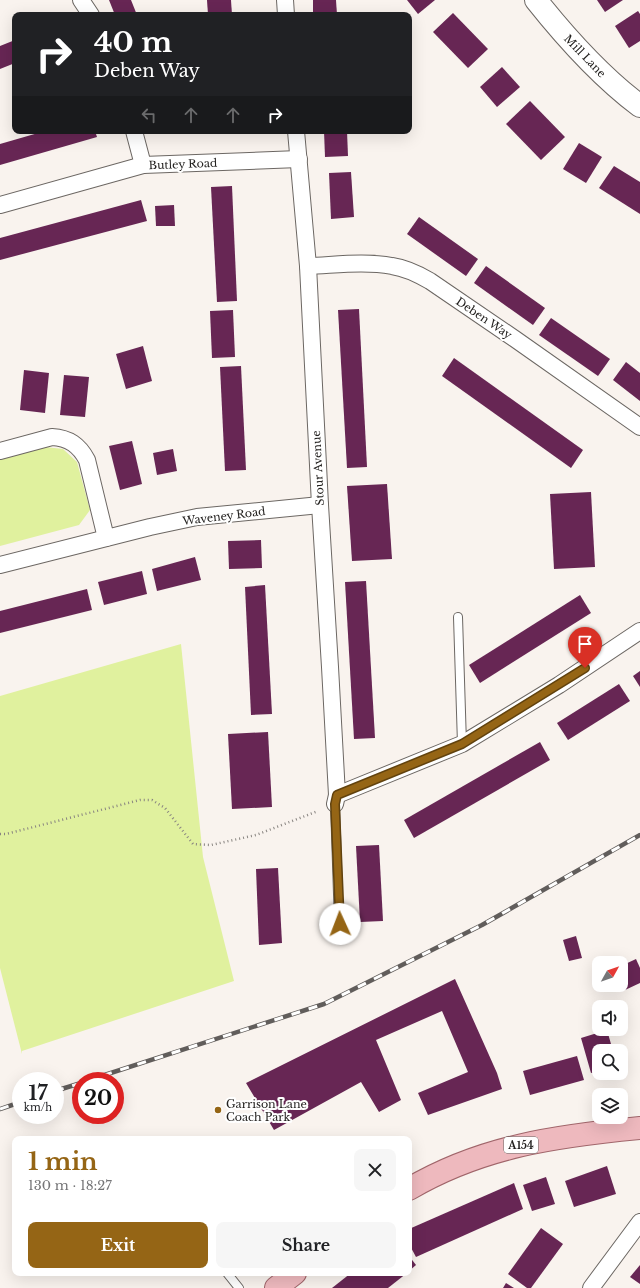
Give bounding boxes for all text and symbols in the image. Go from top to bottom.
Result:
text: 40 m [94,25,172,60]
icon: right [28,28,80,80]
street label: Mill Lane [561,32,609,80]
text: Deben Way [94,60,200,82]
icon: left [138,104,160,126]
icon: ahead [180,104,202,126]
icon: ahead [222,104,244,126]
icon: right [264,104,286,126]
street label: Butley Road [148,156,218,172]
street label: Deben Way [453,294,515,342]
street label: Stour Avenue [309,430,327,506]
street label: Waveney Road [181,504,267,528]
pin [568,627,602,668]
icon: arrive [574,633,596,655]
position arrow [319,903,361,945]
north arrow [592,956,628,992]
map controls [592,956,628,1124]
button: sound [592,1000,628,1036]
button: search [592,1044,628,1080]
speed limit sign: 20 [72,1072,124,1124]
text: 17 [28,1081,48,1105]
button: layers [592,1088,628,1124]
place label: Garrison Lane Coach Park [226,1097,307,1124]
text: km/h [24,1101,52,1114]
marker: Garrison Lane Coach Park [213,1105,223,1115]
road number: A154 [504,1137,538,1153]
text: 1 min [28,1147,98,1176]
button: close [354,1149,396,1191]
text: 130 m · 18:27 [28,1177,112,1194]
button: Exit [28,1222,208,1268]
button: Share [216,1222,396,1268]

